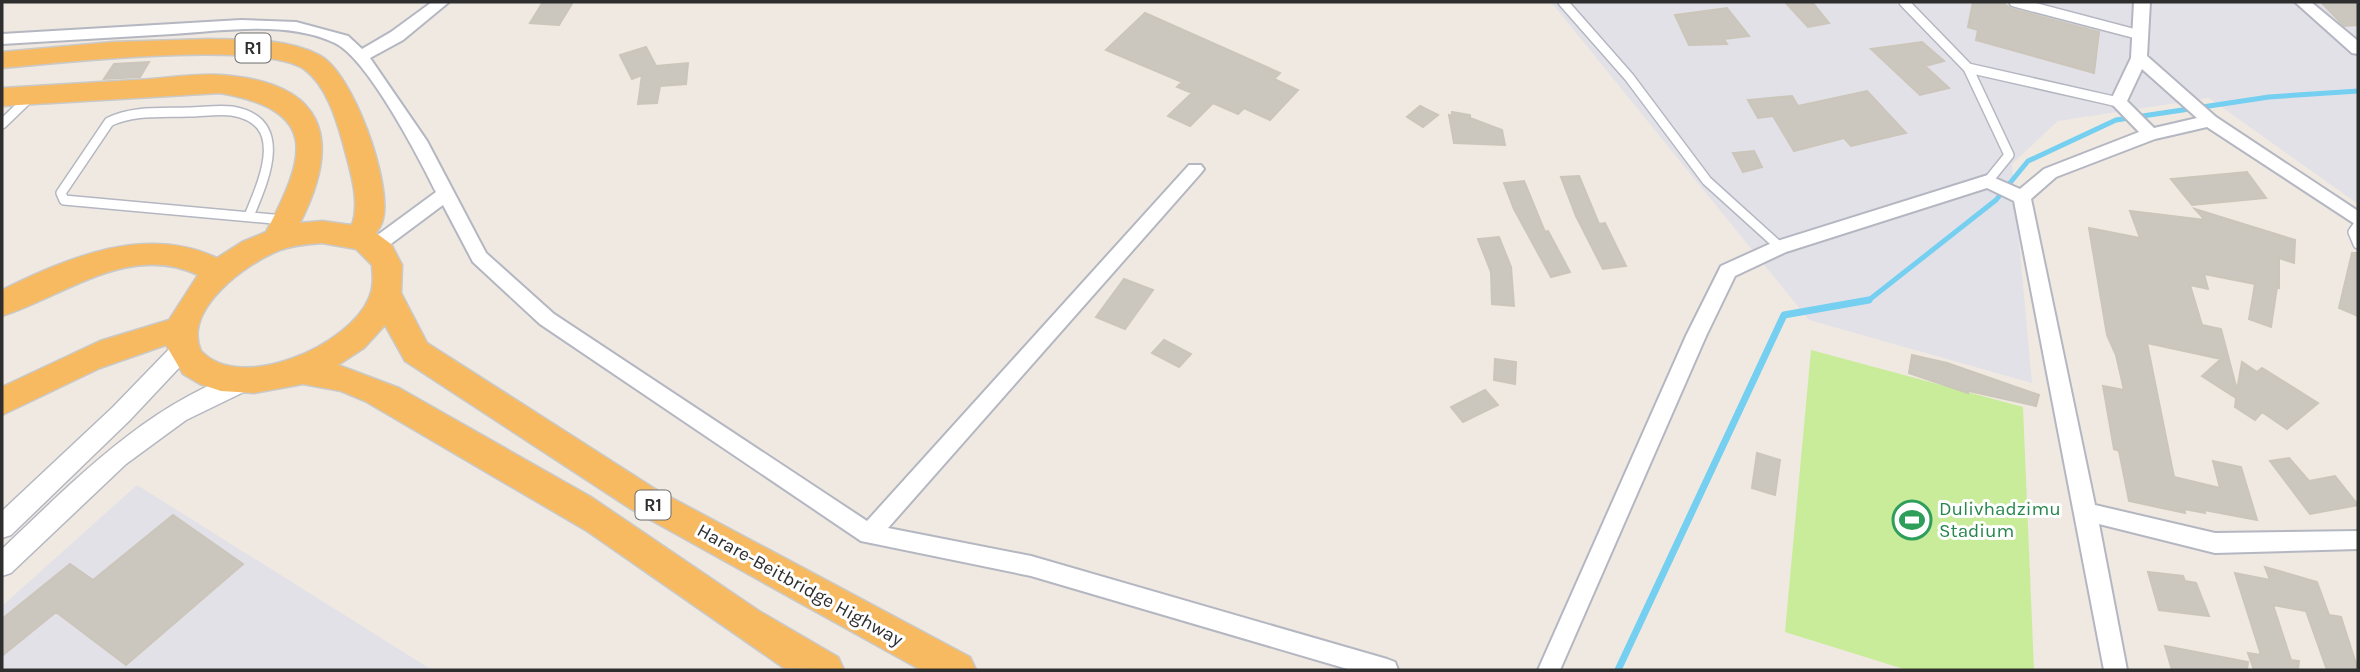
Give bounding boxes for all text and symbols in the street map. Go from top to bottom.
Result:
road number: R1 [236,33,270,62]
road number: R1 [636,490,670,520]
place label: Dulivhadzimu Stadium [1939,498,2061,542]
sports icon: Dulivhadzimu Stadium [1891,499,1933,541]
street label: Harare-Beitbridge Highway [693,519,907,651]

